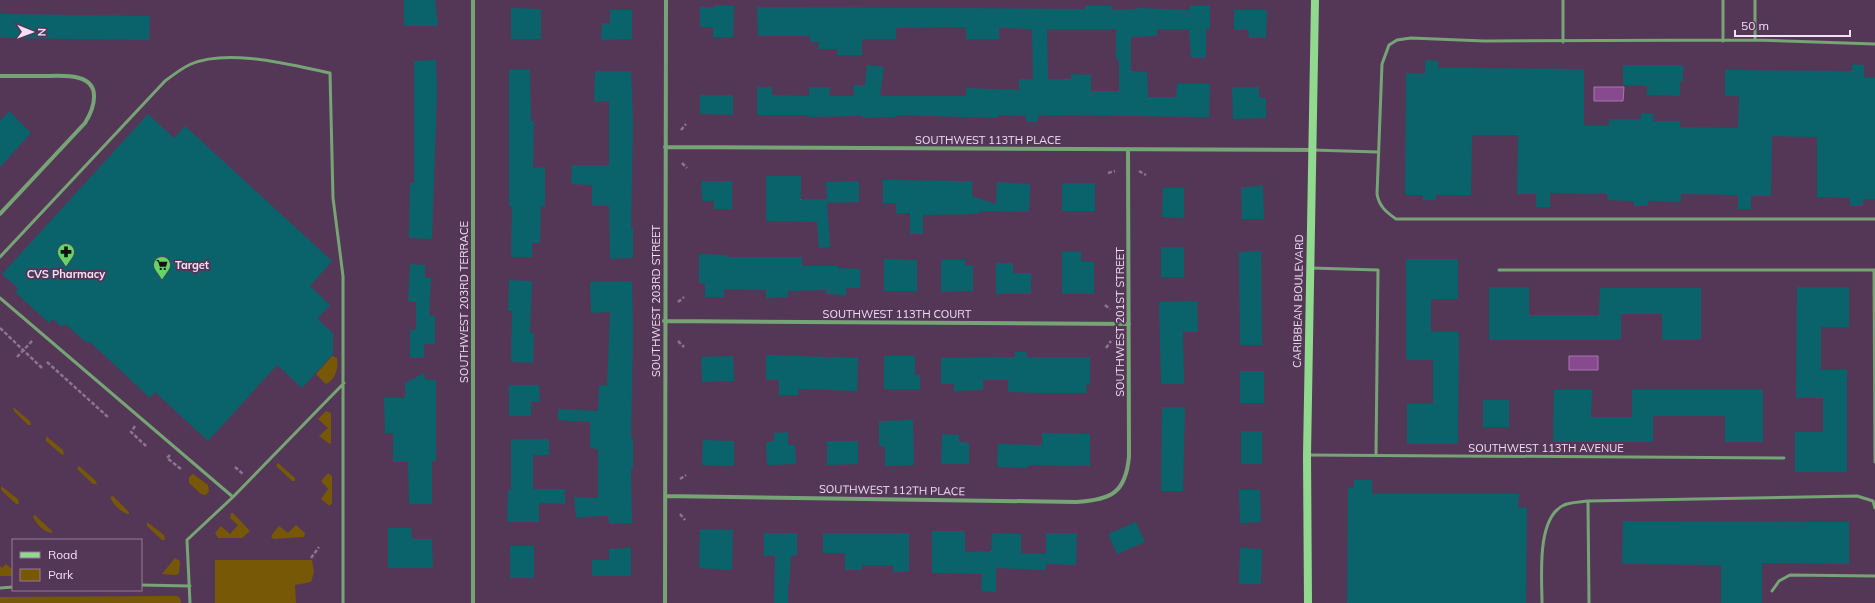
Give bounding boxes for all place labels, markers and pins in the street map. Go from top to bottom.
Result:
pharmacy icon: CVS Pharmacy [56,242,76,267]
supermarket icon: Target [152,255,172,280]
place label: Target [175,258,209,272]
place label: CVS Pharmacy [27,267,105,281]

